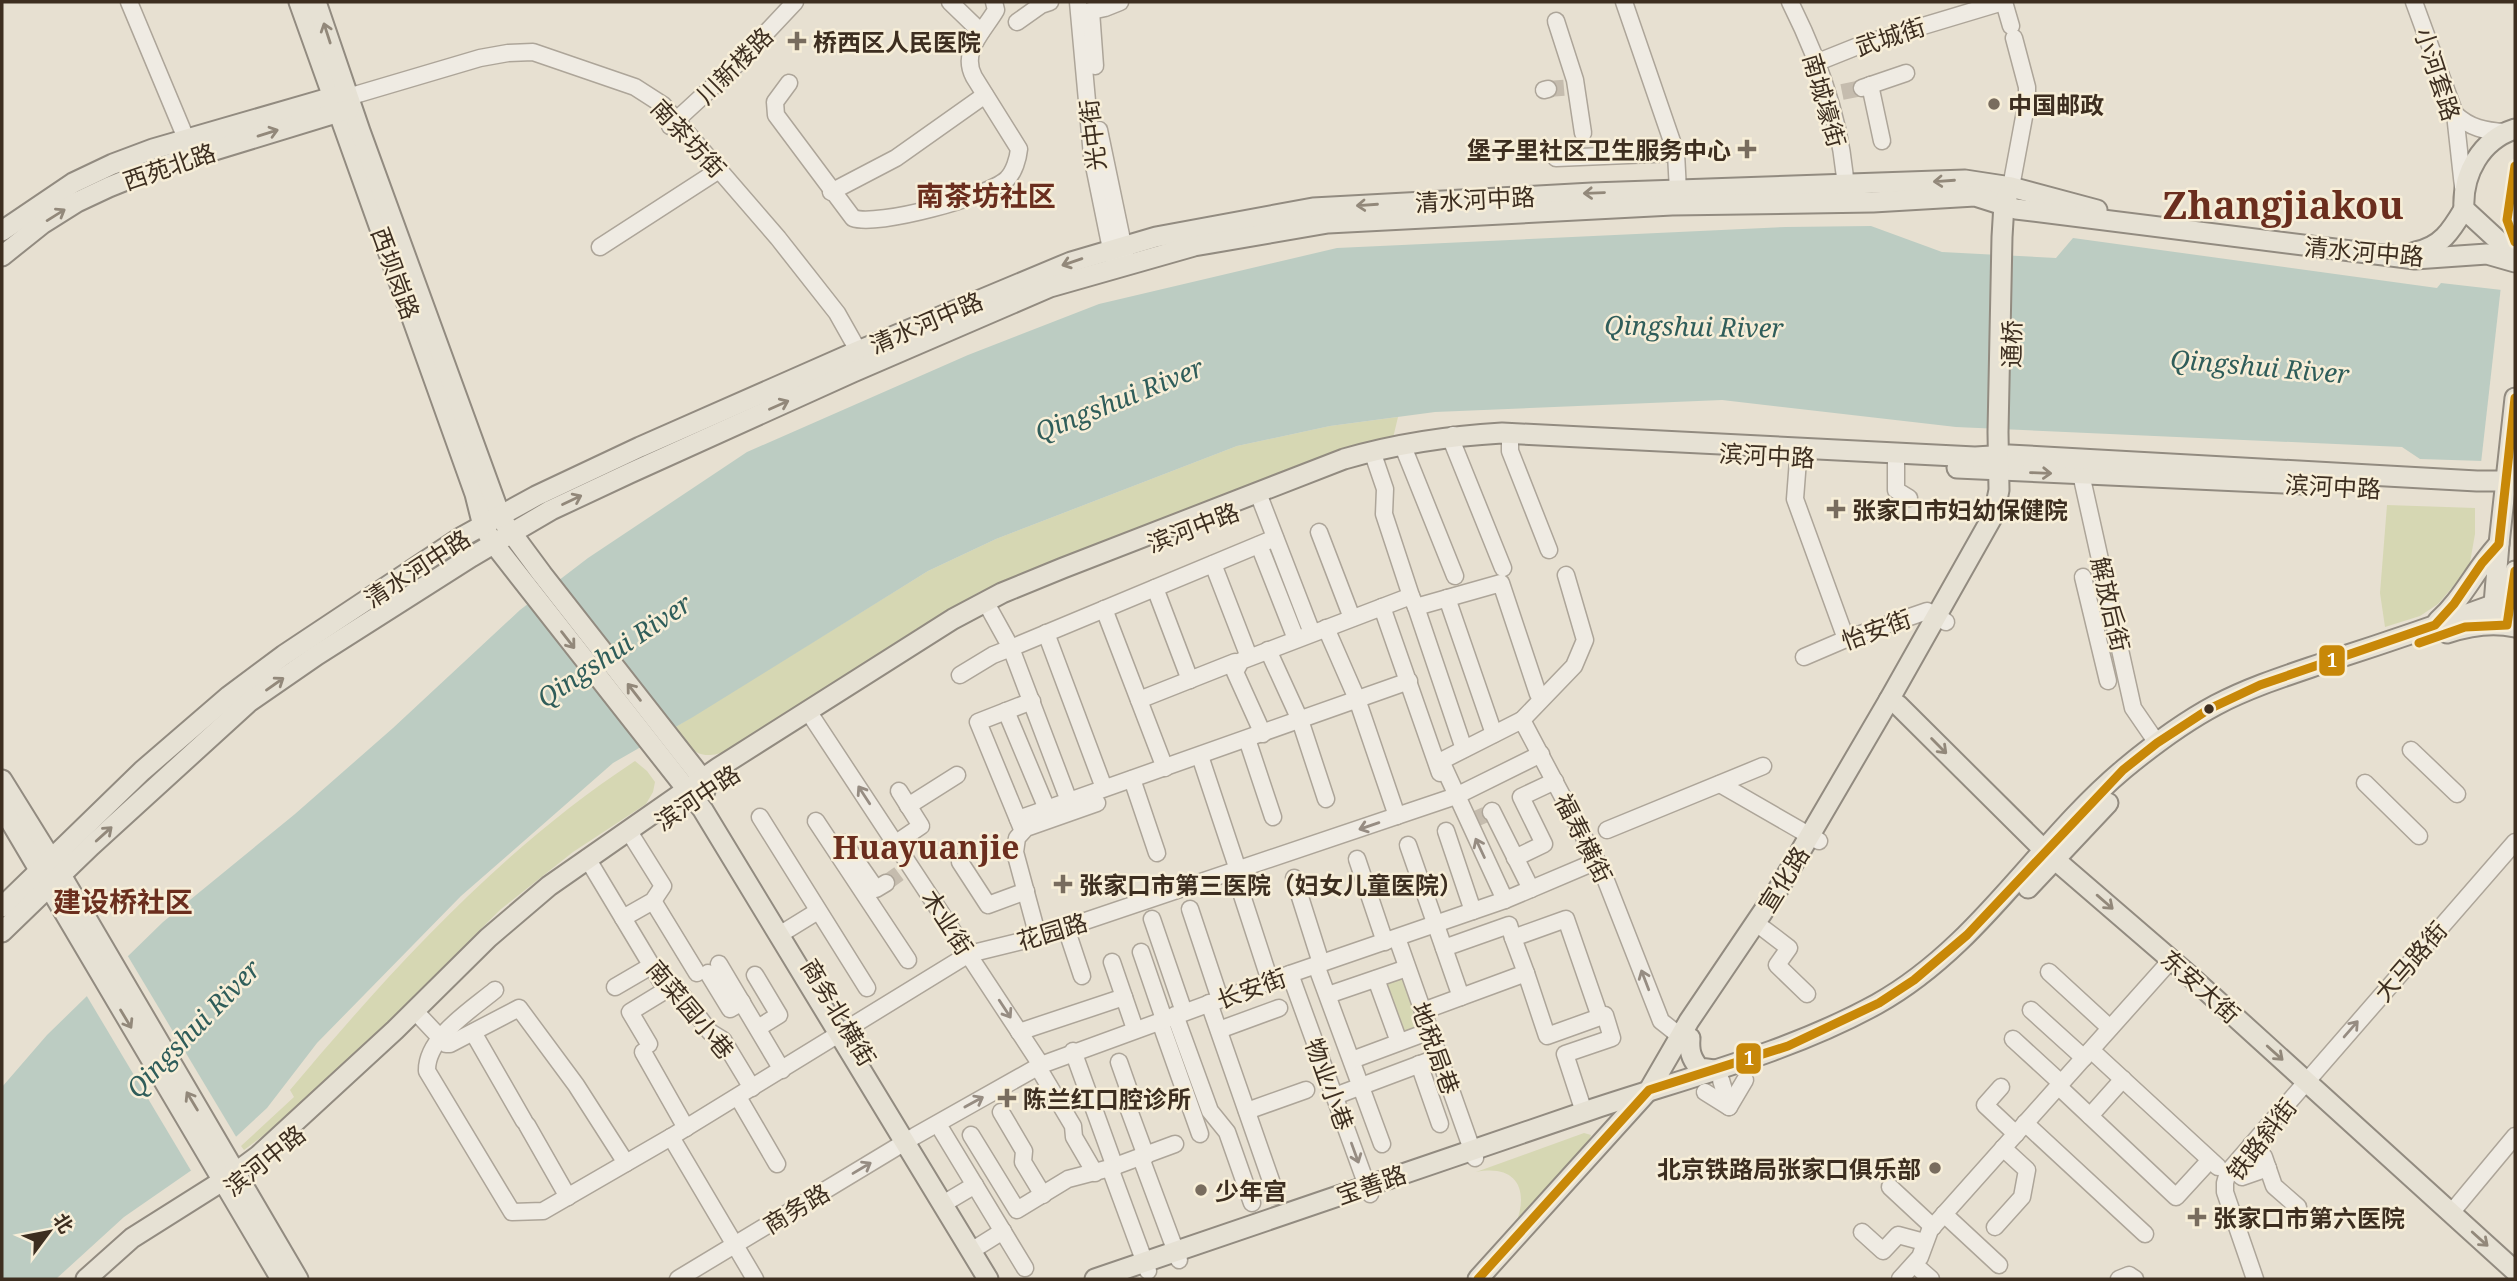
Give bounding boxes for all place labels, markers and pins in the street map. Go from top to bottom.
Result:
place label: 桥西区人民医院 [813,25,981,58]
marker: 桥西区人民医院 [787,31,807,51]
place label: 中国邮政 [2008,88,2104,121]
marker: 中国邮政 [1986,96,2002,112]
place label: 堡子里社区卫生服务中心 [1467,133,1731,166]
marker: 堡子里社区卫生服务中心 [1737,139,1757,159]
place label: 张家口市妇幼保健院 [1852,493,2068,526]
marker: 张家口市妇幼保健院 [1826,499,1846,519]
unlabelled marker [2202,702,2216,716]
place label: 张家口市第三医院（妇女儿童医院） [1079,868,1463,901]
marker: 张家口市第三医院（妇女儿童医院） [1053,874,1073,894]
place label: 陈兰红口腔诊所 [1023,1082,1191,1115]
marker: 陈兰红口腔诊所 [997,1088,1017,1108]
place label: 北京铁路局张家口俱乐部 [1657,1152,1921,1185]
marker: 北京铁路局张家口俱乐部 [1927,1160,1943,1176]
place label: 少年宫 [1215,1174,1287,1207]
marker: 少年宫 [1193,1182,1209,1198]
place label: 张家口市第六医院 [2213,1201,2405,1234]
marker: 张家口市第六医院 [2187,1207,2207,1227]

